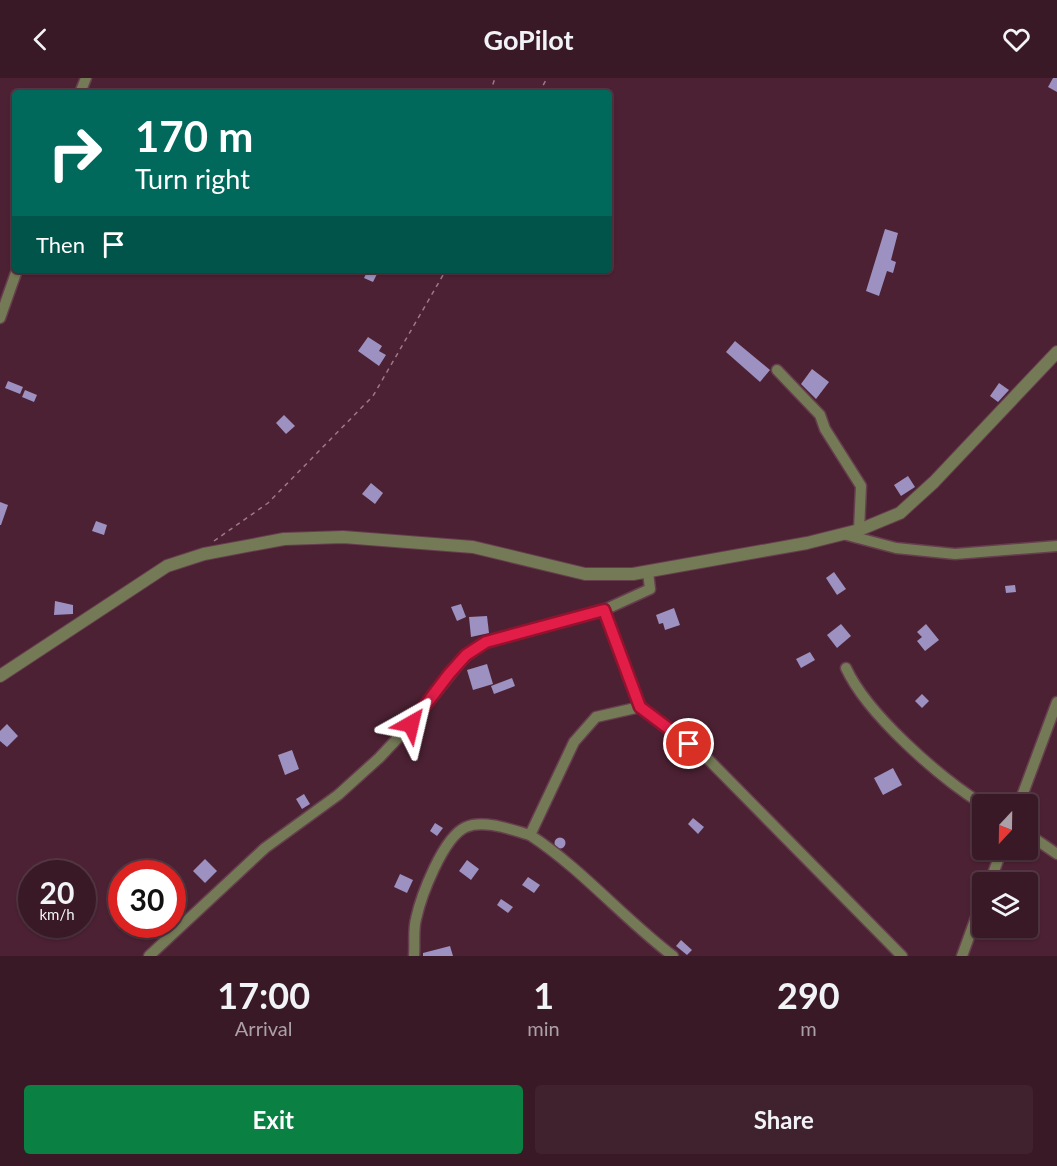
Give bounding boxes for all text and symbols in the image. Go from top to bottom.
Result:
icon: back [24,23,57,56]
text: GoPilot [483,23,574,56]
icon: heart [1000,23,1033,56]
text: 170 m [135,111,253,161]
icon: right [36,114,114,192]
text: Turn right [135,162,250,195]
icon: arrive [97,228,130,261]
text: Then [36,231,85,258]
position arrow [379,692,443,756]
pin [663,718,714,769]
icon: arrive [672,727,705,760]
north arrow [972,794,1038,860]
map controls [972,794,1038,938]
speed limit sign: 30 [108,860,186,938]
button: layers [972,872,1038,938]
text: 20 [40,874,74,910]
text: km/h [39,905,75,923]
text: 17:00 [217,973,310,1017]
text: 1 [533,973,554,1017]
text: 290 [777,973,840,1017]
text: Arrival [235,1016,292,1040]
text: min [527,1016,560,1040]
text: m [800,1016,817,1040]
button: Exit [24,1085,523,1154]
button: Share [535,1085,1033,1154]

